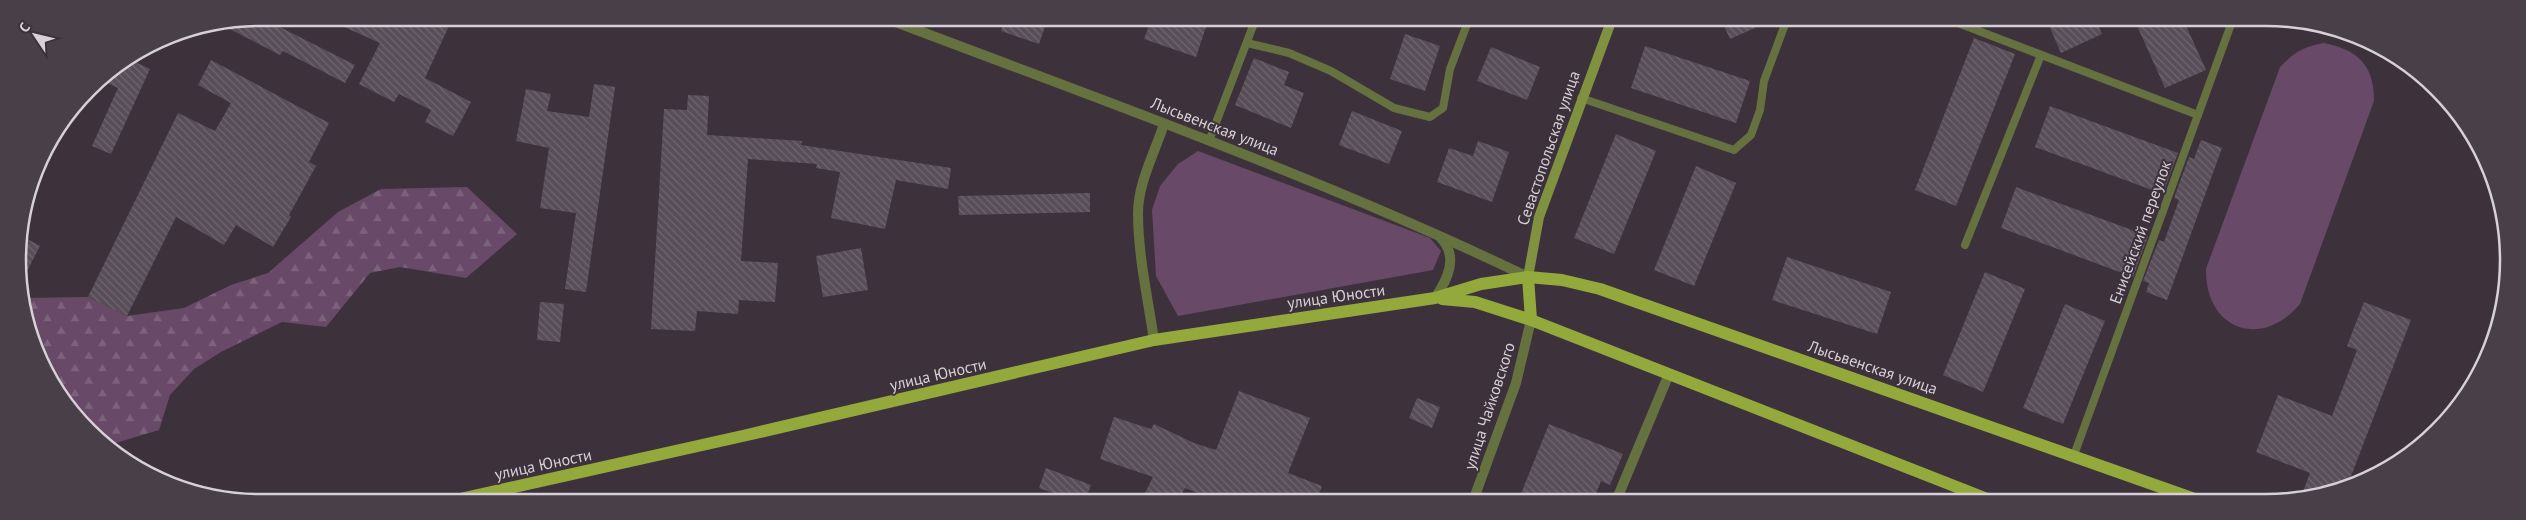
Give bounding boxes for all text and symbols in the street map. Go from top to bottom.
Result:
north arrow [10,10,60,60]
text: С [15,19,34,36]
street label: Севастопольская улица [1512,68,1584,228]
street label: Лысьвенская улица [1147,92,1282,160]
street label: Енисейский переулок [2105,157,2175,306]
street label: улица Юности [1286,279,1386,313]
street label: Лысьвенская улица [1805,335,1940,398]
street label: улица Чайковского [1459,340,1519,472]
street label: улица Юности [888,353,988,395]
street label: улица Юности [493,444,593,484]

